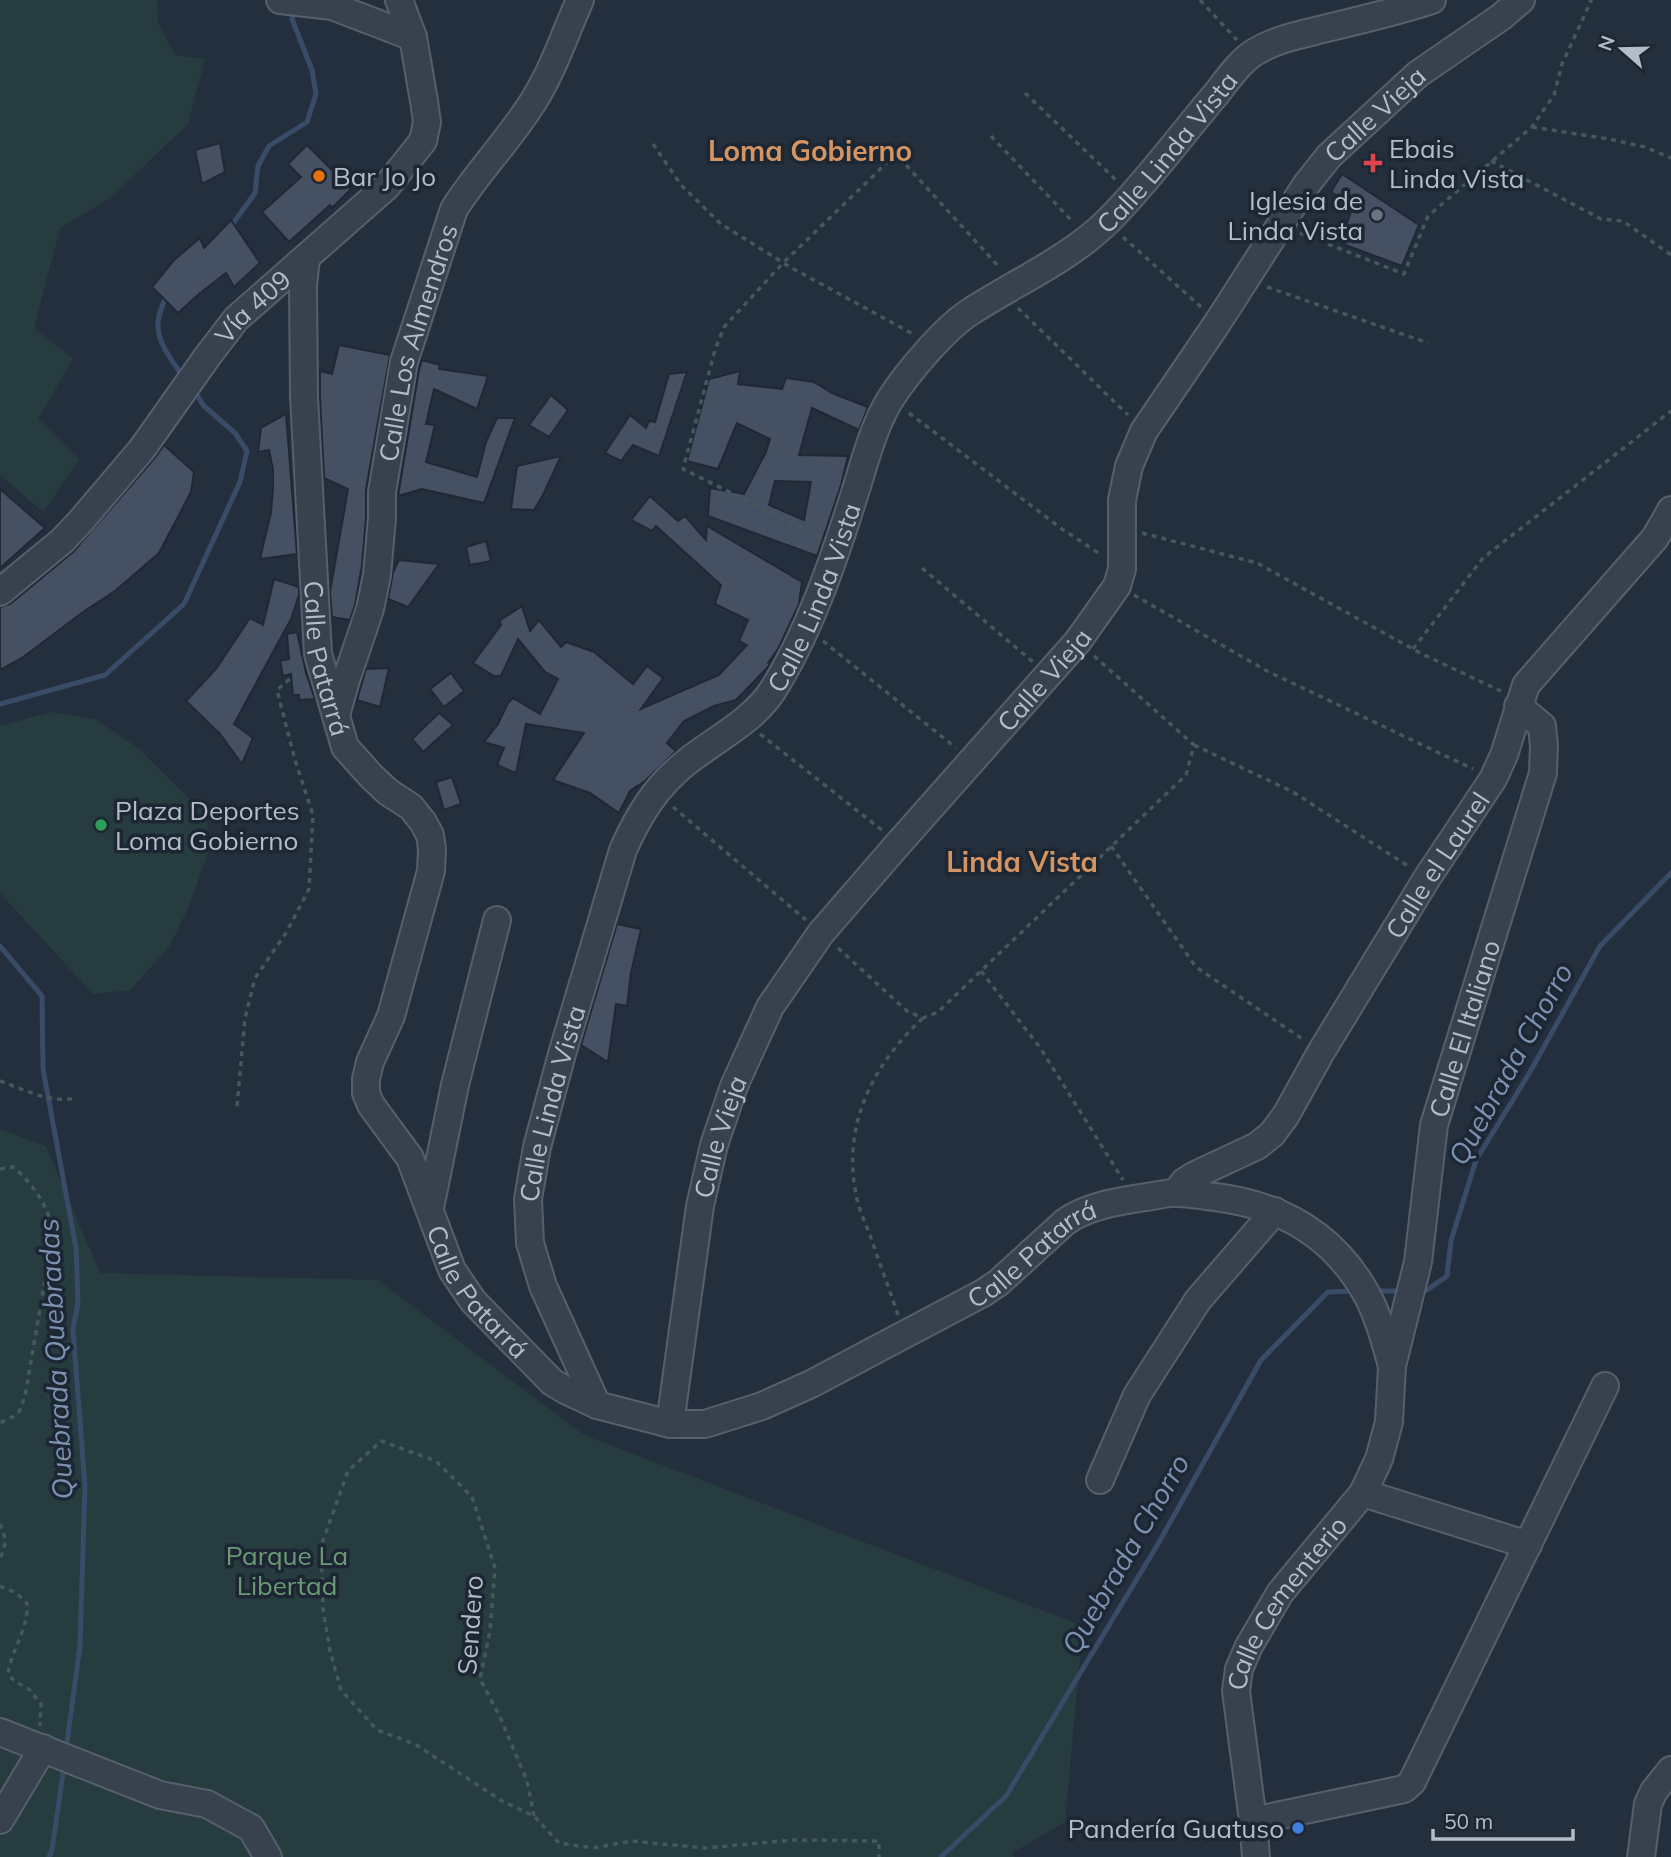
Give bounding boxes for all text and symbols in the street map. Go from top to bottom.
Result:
north arrow [1587,14,1657,84]
text: N [1592,32,1620,54]
street label: Calle Vieja [1317,59,1432,169]
street label: Calle Linda Vista [1089,65,1244,240]
place label: Ebais Linda Vista [1389,132,1524,195]
district label: Loma Gobierno [708,133,912,168]
marker: Ebais Linda Vista [1363,153,1383,173]
place label: Bar Jo Jo [333,160,436,193]
marker: Bar Jo Jo [311,168,327,184]
place label: Iglesia de Linda Vista [1228,184,1363,247]
marker: Iglesia de Linda Vista [1369,207,1385,223]
street label: Calle Los Almendros [371,220,465,464]
street label: Vía 409 [207,262,297,350]
street label: Calle Linda Vista [759,499,867,698]
street label: Calle Patarrá [298,580,357,739]
street label: Calle Vieja [989,622,1098,738]
street label: Calle el Laurel [1378,785,1496,944]
place label: Plaza Deportes Loma Gobierno [115,794,300,857]
marker: Plaza Deportes Loma Gobierno [93,817,109,833]
district label: Linda Vista [946,844,1098,879]
street label: Calle El Italiano [1421,936,1507,1121]
water label: Quebrada Chorro [1440,957,1580,1171]
street label: Calle Linda Vista [511,1001,592,1204]
street label: Calle Vieja [686,1070,753,1201]
street label: Calle Patarrá [962,1192,1101,1315]
water label: Quebrada Quebradas [30,1217,80,1501]
street label: Calle Patarrá [420,1220,536,1365]
water label: Quebrada Chorro [1054,1448,1196,1660]
street label: Calle Cementerio [1220,1509,1354,1692]
park label: Parque La Libertad [226,1539,348,1602]
street label: Sendero [450,1574,490,1676]
scale bar [1433,1798,1573,1842]
text: 50 m [1444,1808,1493,1834]
place label: Pandería Guatuso [1068,1812,1284,1845]
marker: Pandería Guatuso [1290,1820,1306,1836]

